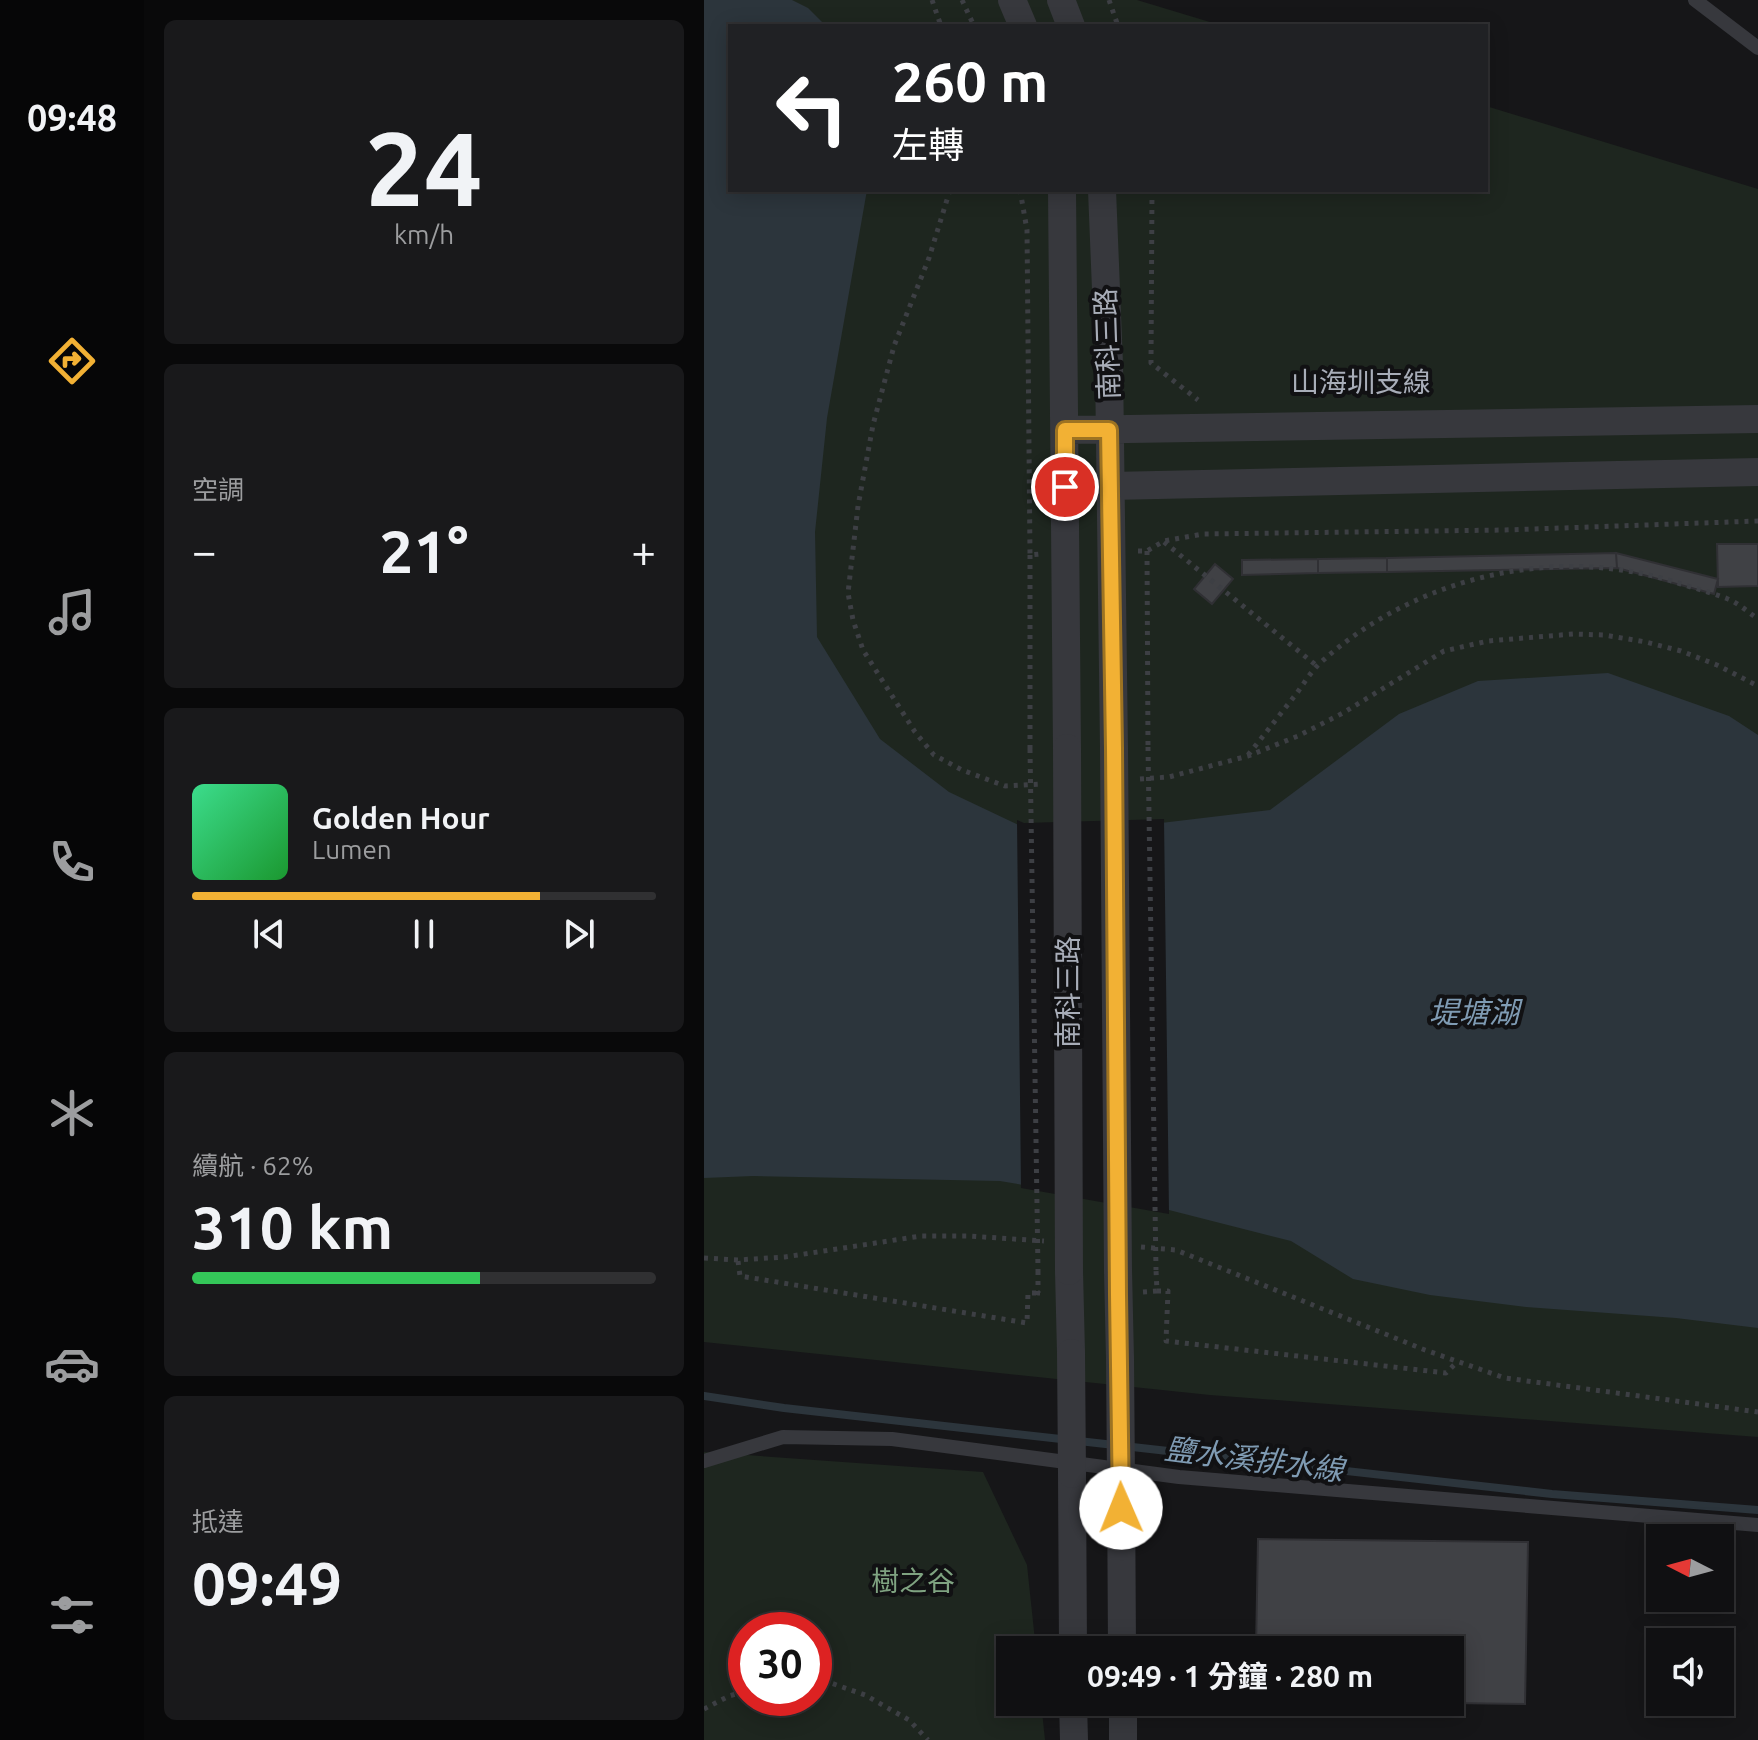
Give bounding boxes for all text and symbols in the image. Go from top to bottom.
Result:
text: 260 m [892,50,1048,113]
icon: left [760,56,864,160]
text: 09:48 [27,97,117,138]
text: 24 [365,109,483,226]
text: 左轉 [892,124,964,165]
text: km/h [394,220,454,249]
street label: 南科三路 [1089,288,1124,401]
icon: directions [44,333,100,389]
street label: 山海圳支線 [1291,366,1431,397]
pin [1031,453,1099,521]
icon: arrive [1043,465,1087,509]
text: 空調 [192,475,244,504]
text: 21° [380,517,468,584]
text: − [192,526,217,575]
text: + [631,526,656,575]
icon: music [44,584,100,640]
text: Golden Hour [312,801,490,835]
icon: phone [44,834,100,890]
text: Lumen [312,835,392,864]
icon: previous [247,912,291,956]
icon: pause [402,912,446,956]
icon: next [557,912,601,956]
street label: 南科三路 [1052,936,1083,1048]
water label: 堤塘湖 [1429,995,1523,1029]
icon: climate [44,1085,100,1141]
text: 續航 · 62% [192,1151,314,1180]
text: 310 km [192,1193,393,1260]
icon: car [44,1336,100,1392]
water label: 鹽水溪排水線 [1163,1431,1349,1487]
position arrow [1079,1466,1163,1550]
text: 抵達 [192,1507,244,1536]
north arrow [1646,1524,1734,1612]
map controls [1646,1524,1734,1716]
text: 09:49 [192,1549,342,1616]
park label: 樹之谷 [871,1565,955,1596]
icon: filters [44,1587,100,1643]
speed limit sign: 30 [728,1612,832,1716]
button: sound [1646,1628,1734,1716]
text: 09:49 · 1 分鐘 · 280 m [1087,1659,1373,1693]

